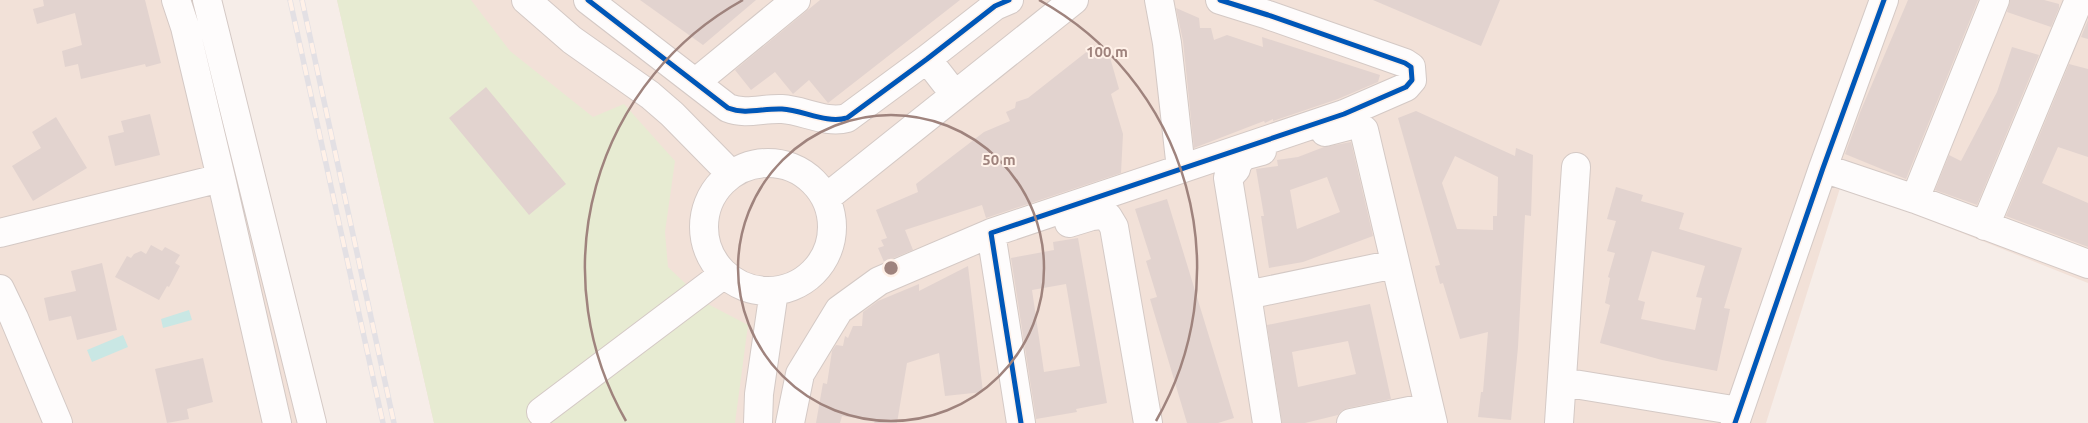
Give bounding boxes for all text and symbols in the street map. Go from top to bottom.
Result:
text: 100 m [1086,43,1128,60]
text: 50 m [982,151,1016,168]
centre of rings [882,259,900,277]

